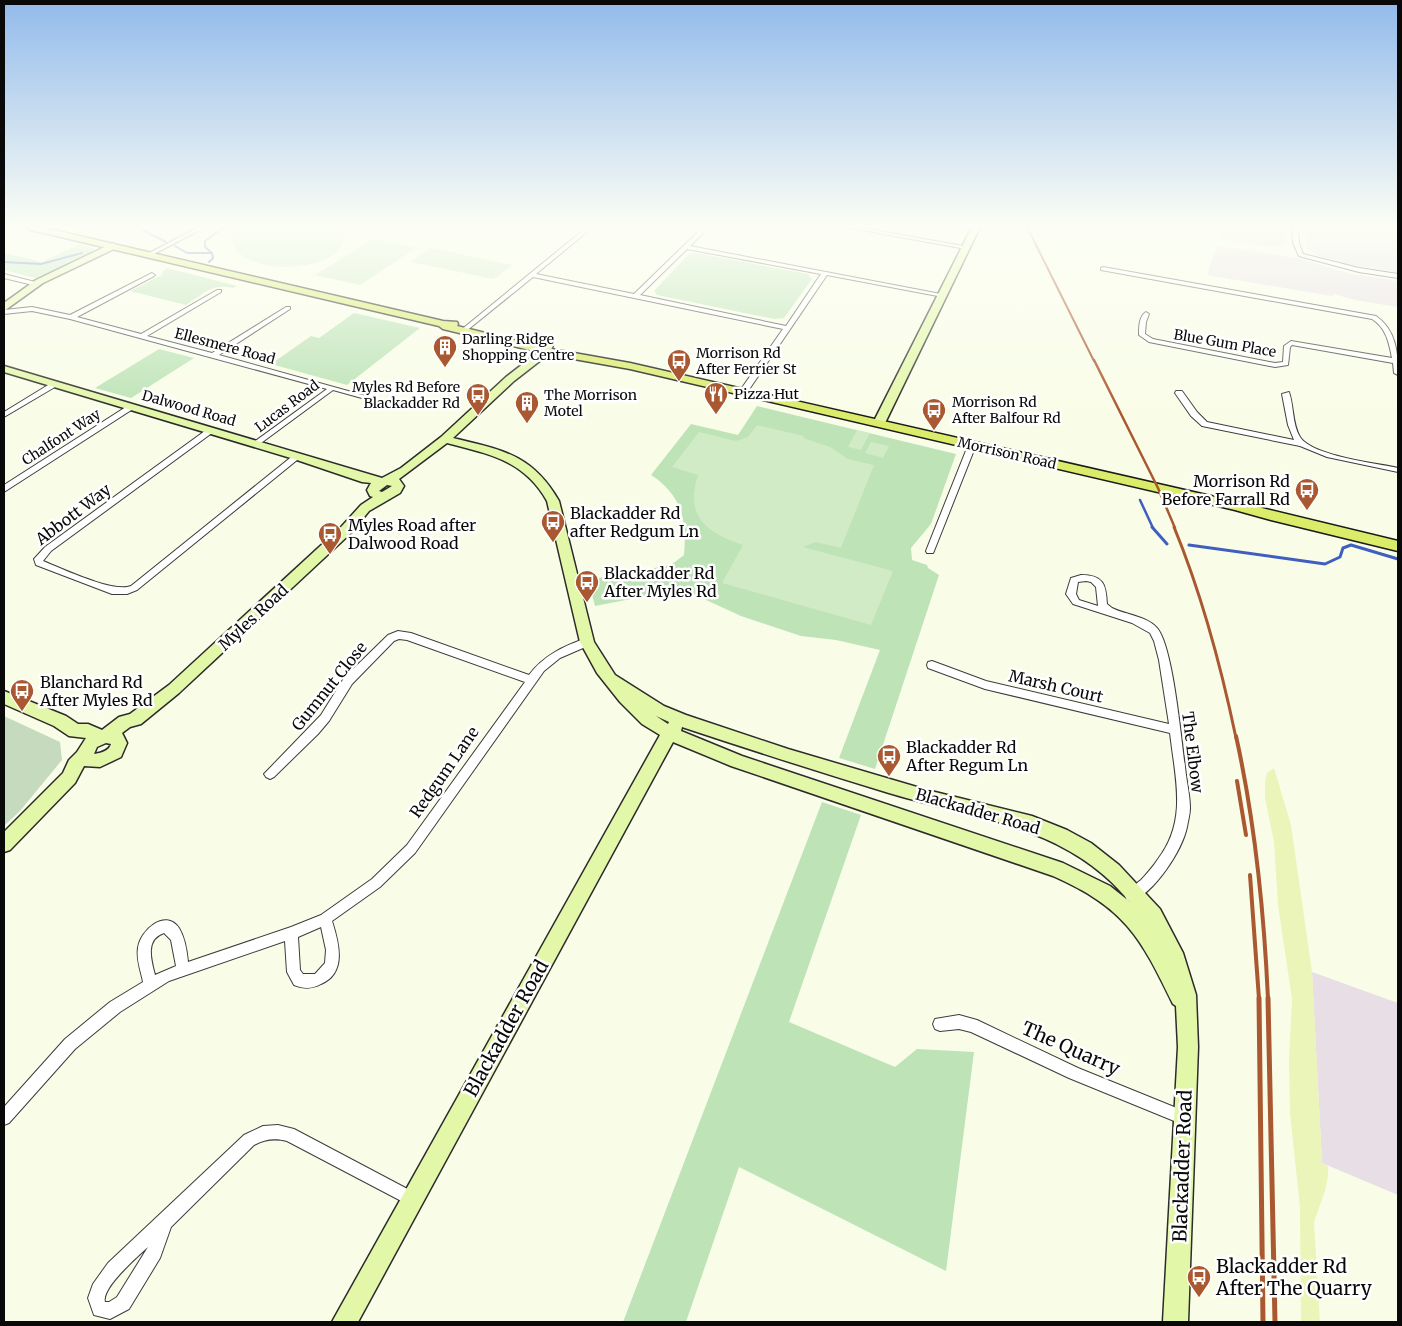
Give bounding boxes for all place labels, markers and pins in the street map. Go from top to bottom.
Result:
place label: Darling Ridge Shopping Centre [462,330,574,364]
building icon: Darling Ridge Shopping Centre [432,334,458,368]
place label: Morrison Rd After Ferrier St [695,344,797,378]
bus stop icon: Morrison Rd After Ferrier St [666,348,692,382]
place label: Myles Rd Before Blackadder Rd [352,378,461,412]
restaurant icon: Pizza Hut [703,381,729,415]
bus stop icon: Myles Rd Before Blackadder Rd [465,382,491,416]
place label: Pizza Hut [734,385,799,403]
place label: The Morrison Motel [544,386,637,420]
building icon: The Morrison Motel [514,390,540,424]
place label: Morrison Rd After Balfour Rd [951,393,1061,427]
bus stop icon: Morrison Rd After Balfour Rd [921,397,947,431]
place label: Morrison Rd Before Farrall Rd [1161,471,1290,509]
bus stop icon: Morrison Rd Before Farrall Rd [1294,477,1320,511]
place label: Blackadder Rd after Redgum Ln [570,503,700,541]
bus stop icon: Blackadder Rd after Redgum Ln [540,509,566,543]
place label: Myles Road after Dalwood Road [348,515,476,553]
bus stop icon: Myles Road after Dalwood Road [317,521,343,555]
place label: Blackadder Rd After Myles Rd [603,563,717,601]
bus stop icon: Blackadder Rd After Myles Rd [574,569,600,603]
place label: Blanchard Rd After Myles Rd [39,672,153,710]
bus stop icon: Blanchard Rd After Myles Rd [9,678,35,712]
place label: Blackadder Rd After Regum Ln [905,737,1028,775]
bus stop icon: Blackadder Rd After Regum Ln [876,743,902,777]
place label: Blackadder Rd After The Quarry [1215,1254,1372,1300]
bus stop icon: Blackadder Rd After The Quarry [1186,1264,1212,1298]

